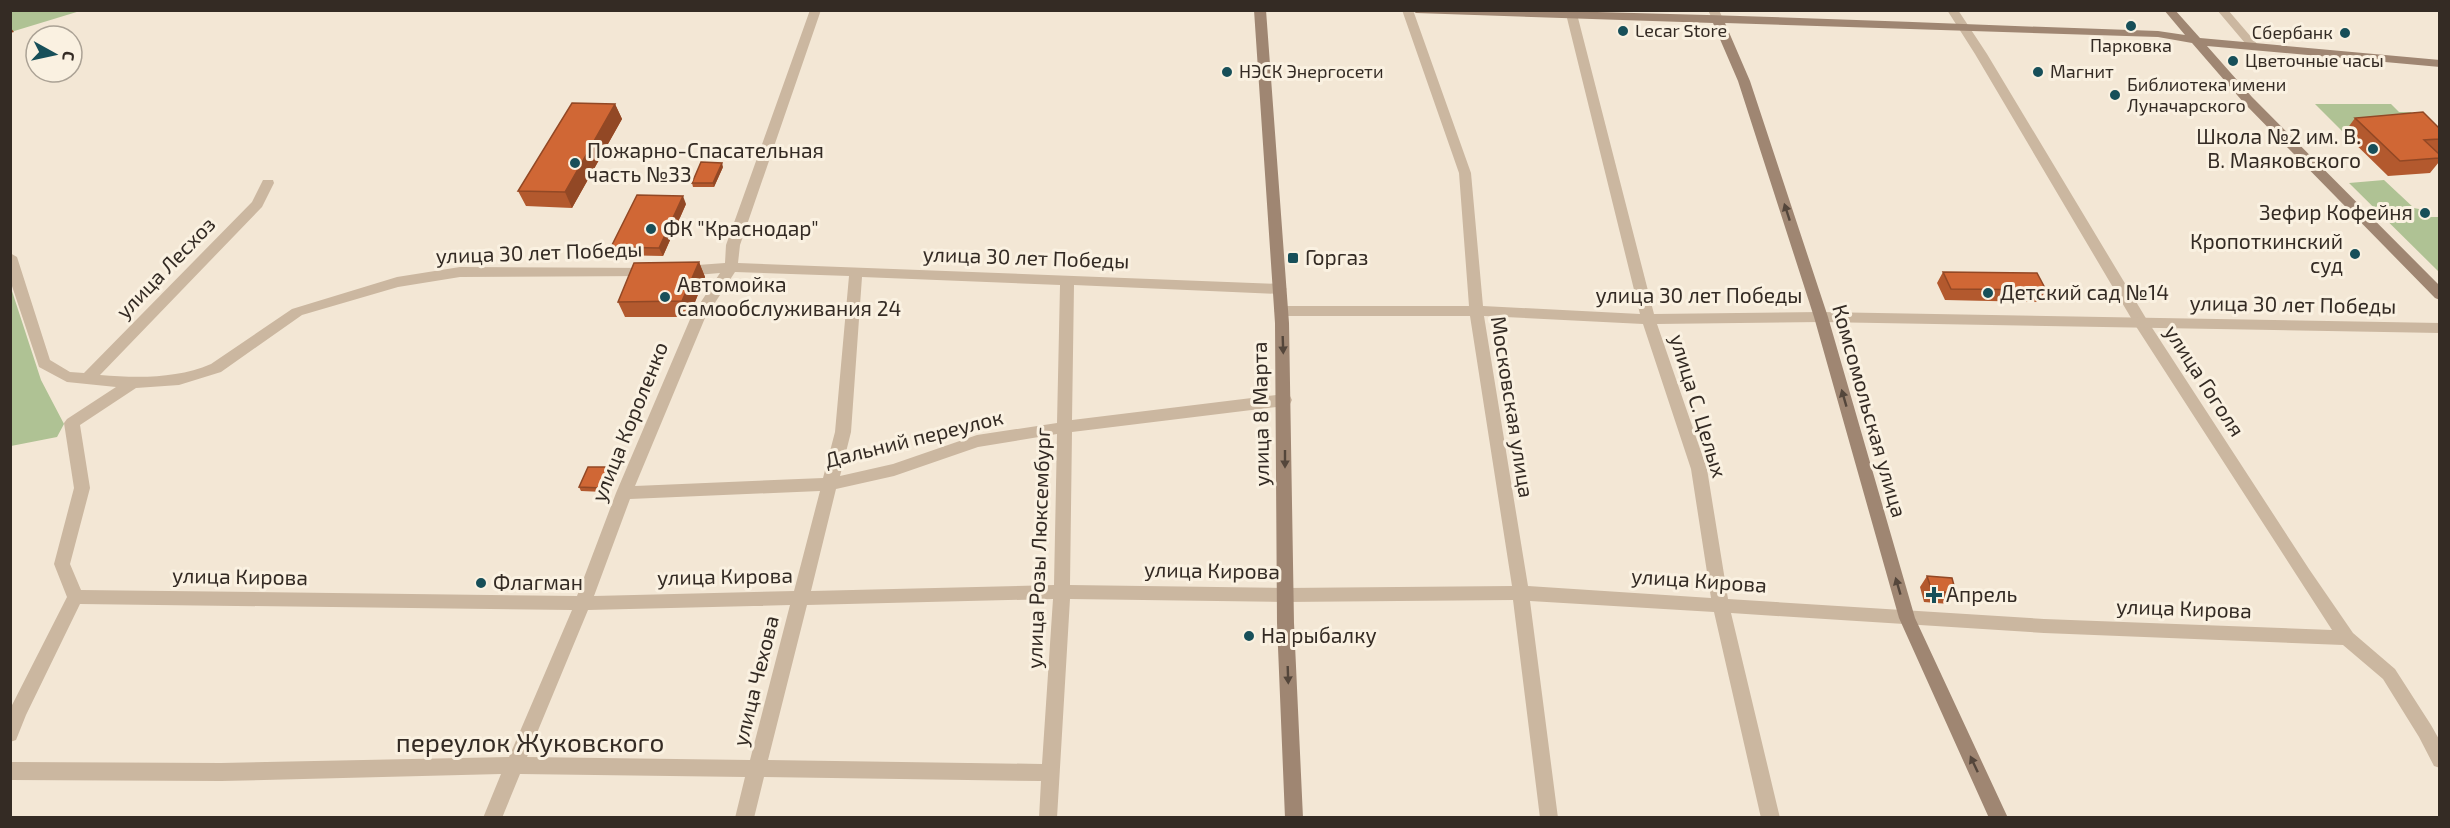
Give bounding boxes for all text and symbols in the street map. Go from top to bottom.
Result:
place label: Lecar Store [1635,19,1727,41]
marker: Парковка [2124,19,2138,33]
place label: Сбербанк [2252,21,2333,43]
north arrow [24,24,84,84]
marker: Lecar Store [1616,24,1630,38]
marker: Сбербанк [2338,26,2352,40]
place label: Парковка [2090,34,2172,56]
place label: Цветочные часы [2245,49,2384,71]
text: С [59,50,79,62]
marker: Цветочные часы [2226,54,2240,68]
place label: НЭСК Энергосети [1239,60,1383,82]
place label: Магнит [2050,60,2114,82]
marker: НЭСК Энергосети [1220,65,1234,79]
marker: Магнит [2031,65,2045,79]
place label: Библиотека имени Луначарского [2127,73,2286,116]
marker: Библиотека имени Луначарского [2108,88,2122,102]
place label: Школа №2 им. В. В. Маяковского [2196,123,2361,172]
place label: Пожарно-Спасательная часть №33 [587,137,824,186]
marker: Школа №2 им. В. В. Маяковского [2366,142,2380,156]
marker: Пожарно-Спасательная часть №33 [568,156,582,170]
place label: Зефир Кофейня [2259,199,2413,224]
one-way arrow [1782,203,1791,221]
marker: Зефир Кофейня [2418,206,2432,220]
street label: улица Лесхоз [110,211,220,324]
place label: ФК "Краснодар" [663,215,819,240]
marker: ФК "Краснодар" [644,222,658,236]
place label: Кропоткинский суд [2190,228,2343,278]
street label: улица 30 лет Победы [435,235,643,269]
street label: улица 30 лет Победы [922,240,1130,274]
place label: Горгаз [1305,244,1369,269]
marker: Кропоткинский суд [2348,247,2362,261]
marker: Горгаз [1286,251,1300,265]
place label: Автомойка самообслуживания 24 [677,271,901,321]
place label: Детский сад №14 [2000,279,2169,304]
street label: улица 30 лет Победы [1596,282,1802,308]
marker: Детский сад №14 [1981,286,1995,300]
street label: улица 30 лет Победы [2189,289,2397,319]
marker: Автомойка самообслуживания 24 [658,290,672,304]
street label: Комсомольская улица [1827,301,1913,520]
street label: Московская улица [1486,314,1540,499]
street label: улица Гоголя [2159,320,2250,441]
street label: улица С. Целых [1665,331,1733,481]
one-way arrow [1278,335,1287,354]
street label: улица Короленко [585,338,673,505]
street label: улица 8 Марта [1246,341,1274,487]
one-way arrow [1839,389,1848,407]
street label: Дальний переулок [822,403,1006,473]
street label: улица Розы Люксембург [1021,427,1055,669]
one-way arrow [1280,449,1290,468]
street label: улица Кирова [1144,556,1280,584]
street label: улица Кирова [172,562,308,590]
street label: улица Кирова [657,562,793,590]
street label: улица Кирова [1630,562,1768,598]
place label: Флагман [493,569,583,594]
marker: Флагман [474,576,488,590]
one-way arrow [1892,576,1902,595]
place label: Апрель [1946,581,2017,606]
marker: Апрель [1927,588,1941,602]
street label: улица Кирова [2116,593,2252,623]
street label: улица Чехова [726,613,784,749]
place label: На рыбалку [1261,622,1377,648]
marker: На рыбалку [1242,629,1256,643]
one-way arrow [1283,665,1293,684]
street label: переулок Жуковского [396,726,664,758]
one-way arrow [1970,756,1979,773]

